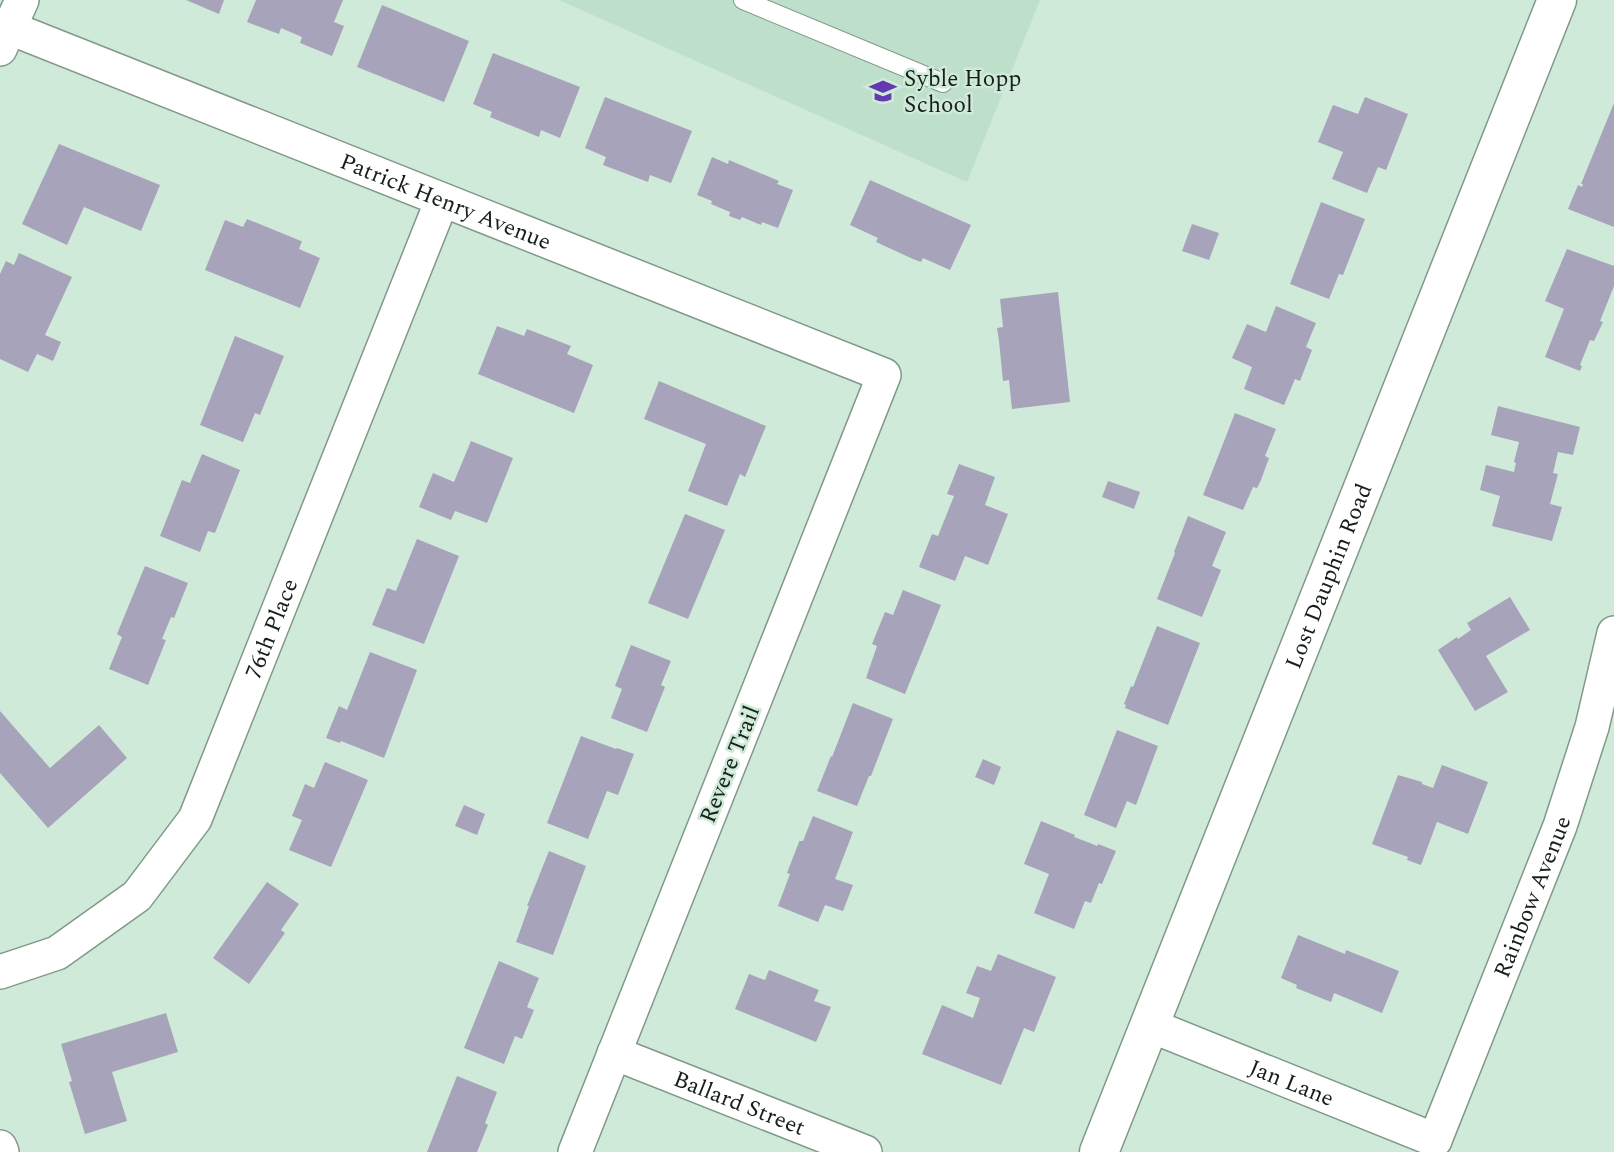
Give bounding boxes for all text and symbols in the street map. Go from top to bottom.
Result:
place label: Syble Hopp School [904,62,1021,123]
school or university icon: Syble Hopp School [868,76,898,106]
street label: Patrick Henry Avenue [334,145,556,260]
street label: Lost Dauphin Road [1277,478,1382,674]
street label: 76th Place [237,574,308,684]
street label: Revere Trail [691,701,770,829]
street label: Rainbow Avenue [1485,812,1581,983]
street label: Jan Lane [1244,1051,1339,1117]
street label: Ballard Street [668,1062,810,1146]

